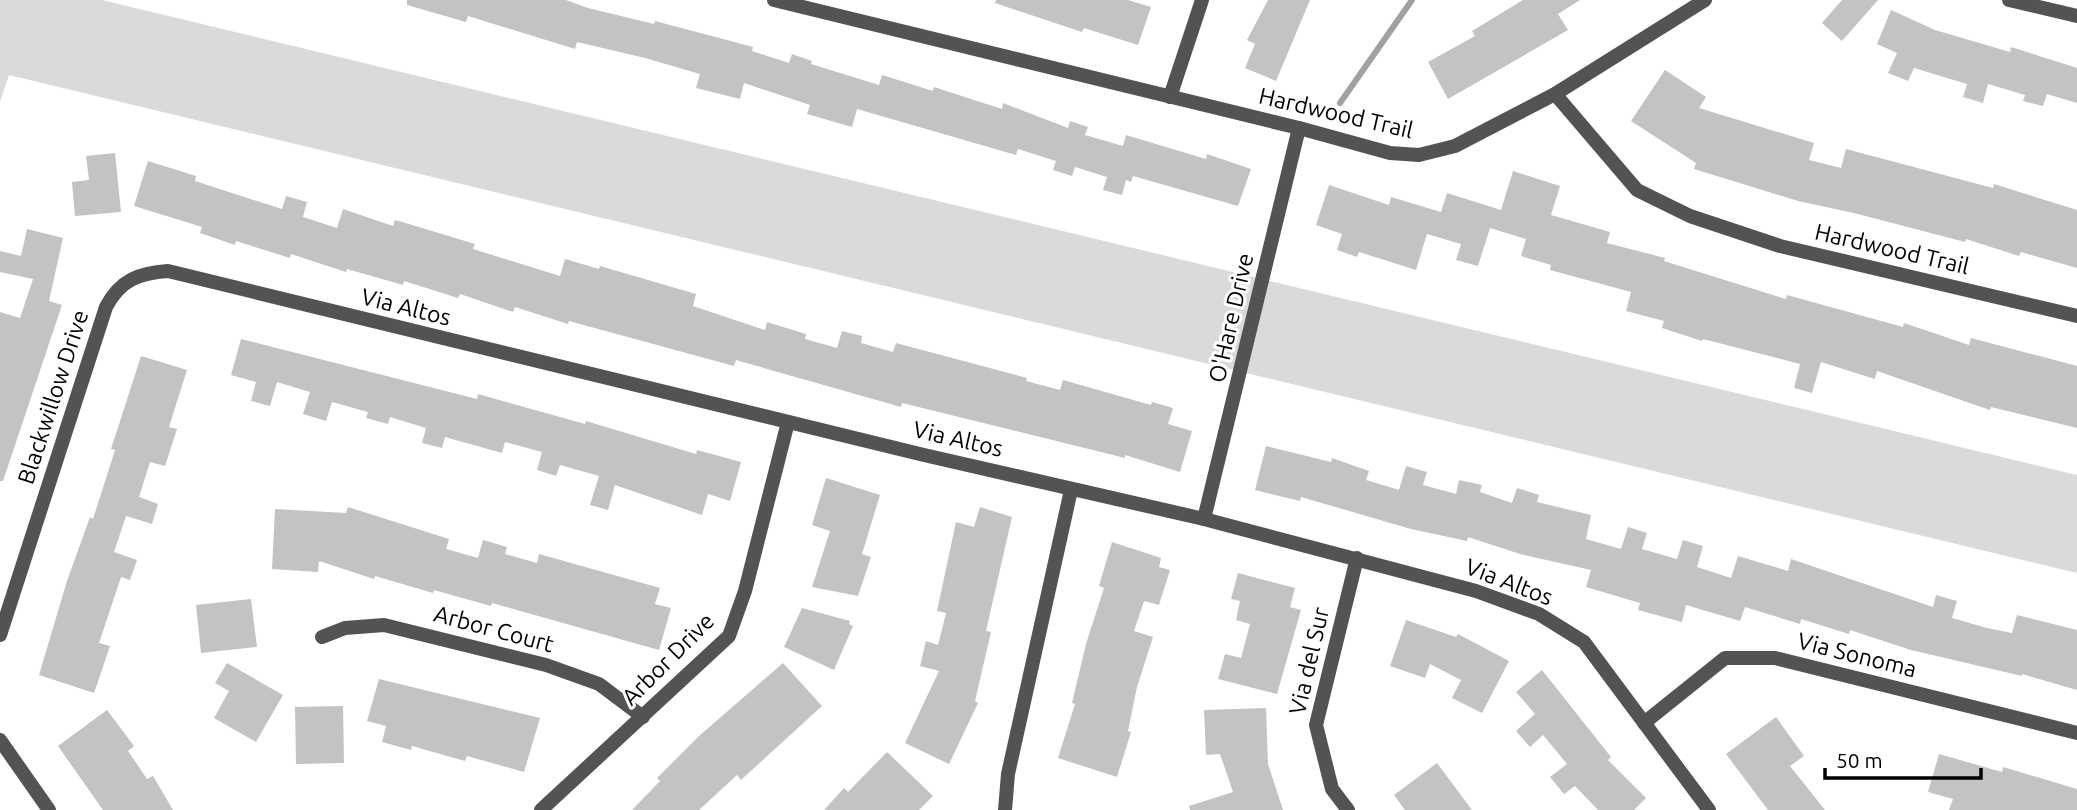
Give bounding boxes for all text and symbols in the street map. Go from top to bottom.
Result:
street label: Hardwood Trail [1257,83,1416,142]
street label: Hardwood Trail [1813,219,1972,278]
street label: O'Hare Drive [1203,251,1258,385]
street label: Via Altos [359,283,454,330]
street label: Blackwillow Drive [13,307,92,487]
street label: Via Altos [911,416,1005,461]
street label: Via Altos [1462,553,1556,610]
street label: Arbor Court [431,601,557,657]
street label: Via del Sur [1284,605,1333,717]
street label: Arbor Drive [617,608,719,710]
street label: Via Sonoma [1795,628,1919,681]
scale bar [1825,736,1981,780]
text: 50 m [1836,748,1883,772]

